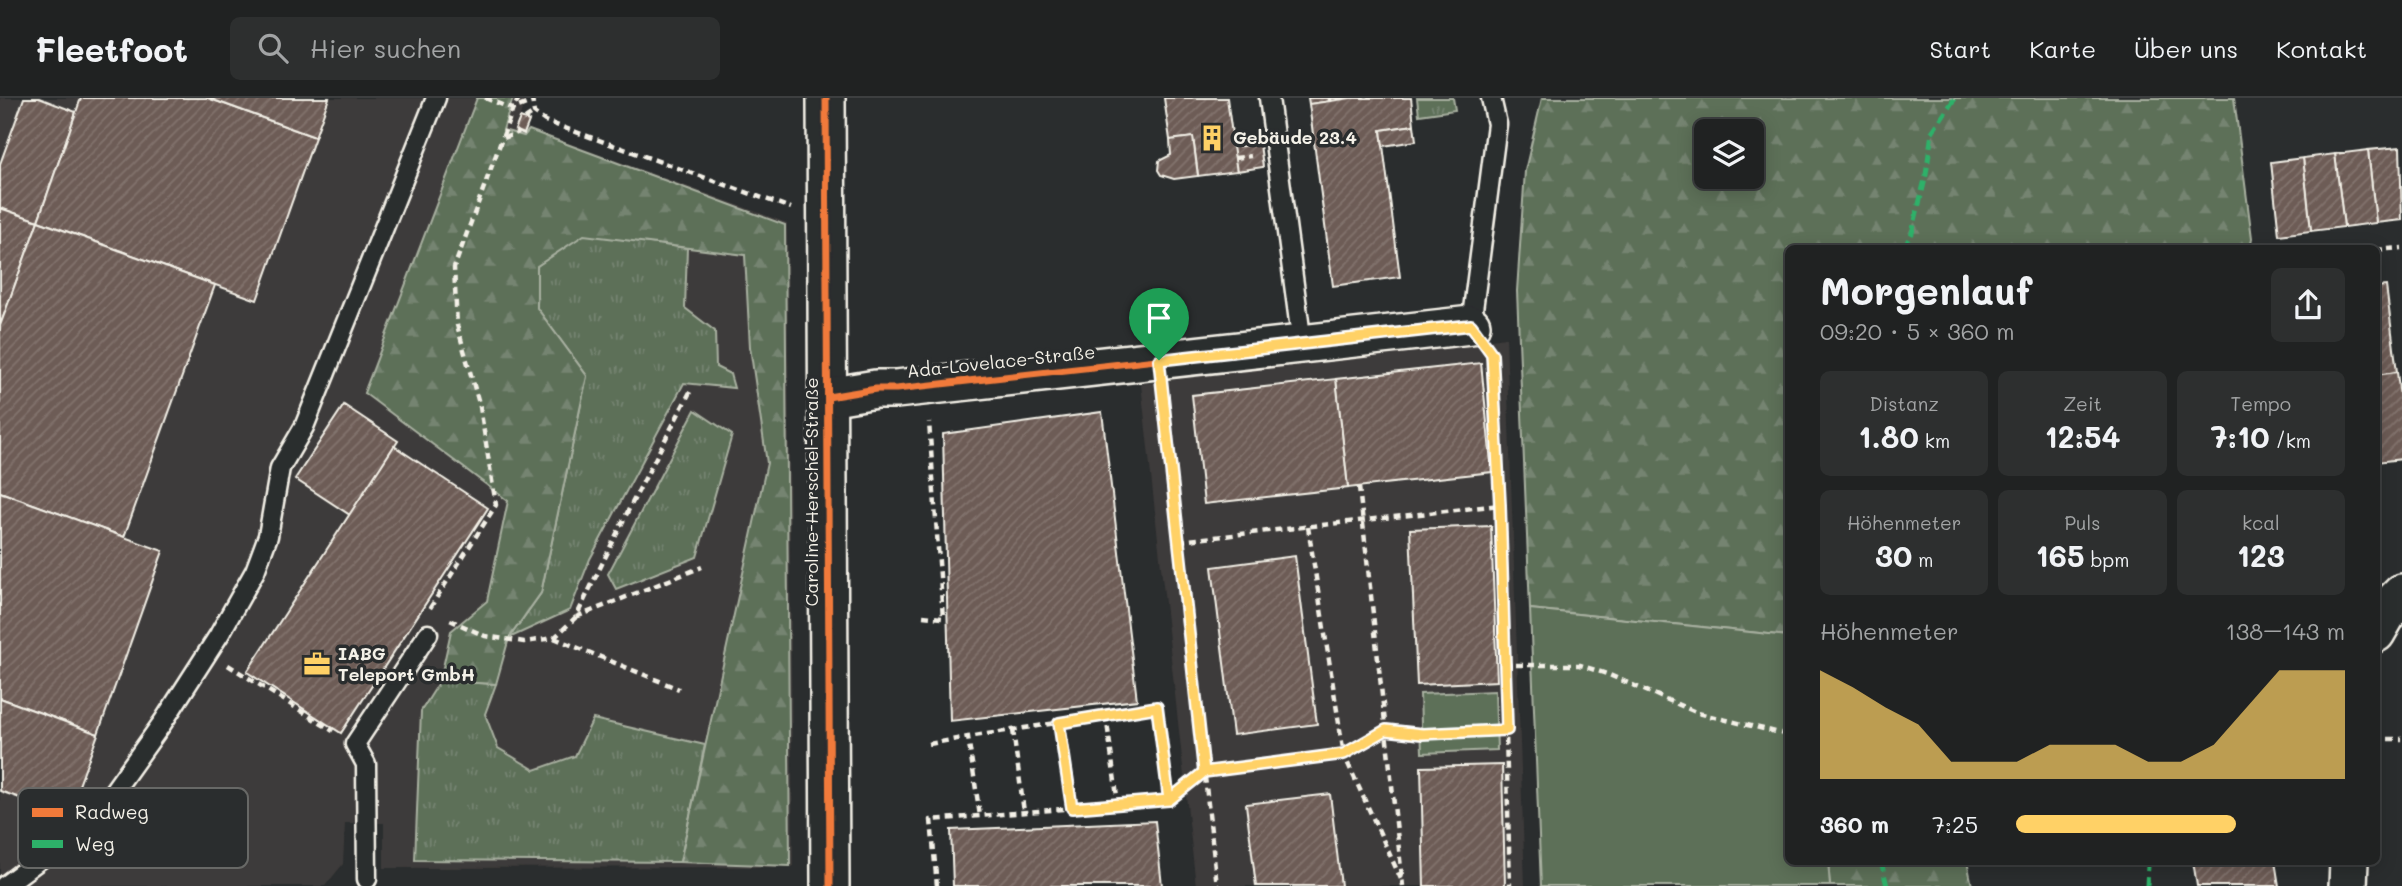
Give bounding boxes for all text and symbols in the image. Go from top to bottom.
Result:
search box [230,17,720,80]
text: Fleetfoot [35,27,188,70]
icon: search [254,29,292,67]
text: Hier suchen [310,31,461,65]
text: Start [1929,33,1991,64]
text: Karte [2029,33,2096,64]
text: Über uns [2134,33,2238,64]
text: Kontakt [2276,33,2367,64]
map controls [1694,119,1764,189]
button: layers [1694,119,1764,189]
building icon: Gebäude 23.4 [1197,123,1227,153]
place label: Gebäude 23.4 [1233,125,1357,149]
text: Morgenlauf [1820,265,2032,315]
button: share [2271,268,2345,342]
pin [1129,288,1189,360]
icon: arrive [1140,299,1178,337]
text: 09:20 · 5 × 360 m [1820,316,2014,346]
street label: Ada-Lovelace-Straße [905,339,1096,383]
street label: Caroline-Herschel-Straße [799,377,823,607]
text: Distanz [1869,391,1939,416]
text: Zeit [2063,391,2102,416]
text: Tempo [2231,391,2291,416]
text: 1.80 [1858,416,1919,456]
text: 12:54 [2044,416,2121,456]
text: 7:10 [2211,416,2270,456]
text: km [1919,428,1950,453]
text: /km [2270,428,2311,453]
text: Höhenmeter [1847,510,1961,535]
text: Puls [2064,510,2101,535]
text: kcal [2242,510,2280,535]
text: 30 [1875,535,1912,575]
text: 165 [2035,535,2084,575]
text: 123 [2237,535,2285,575]
text: m [1912,547,1933,572]
text: bpm [2084,547,2130,572]
text: Höhenmeter [1820,616,1958,646]
text: 138–143 m [2226,616,2345,646]
place label: IABG Teleport GmbH [338,641,475,686]
office icon: IABG Teleport GmbH [302,649,332,679]
legend [18,788,248,868]
text: Radweg [75,799,149,824]
text: 360 m [1820,809,1889,839]
text: 7:25 [1932,809,1978,839]
text: Weg [75,831,114,856]

